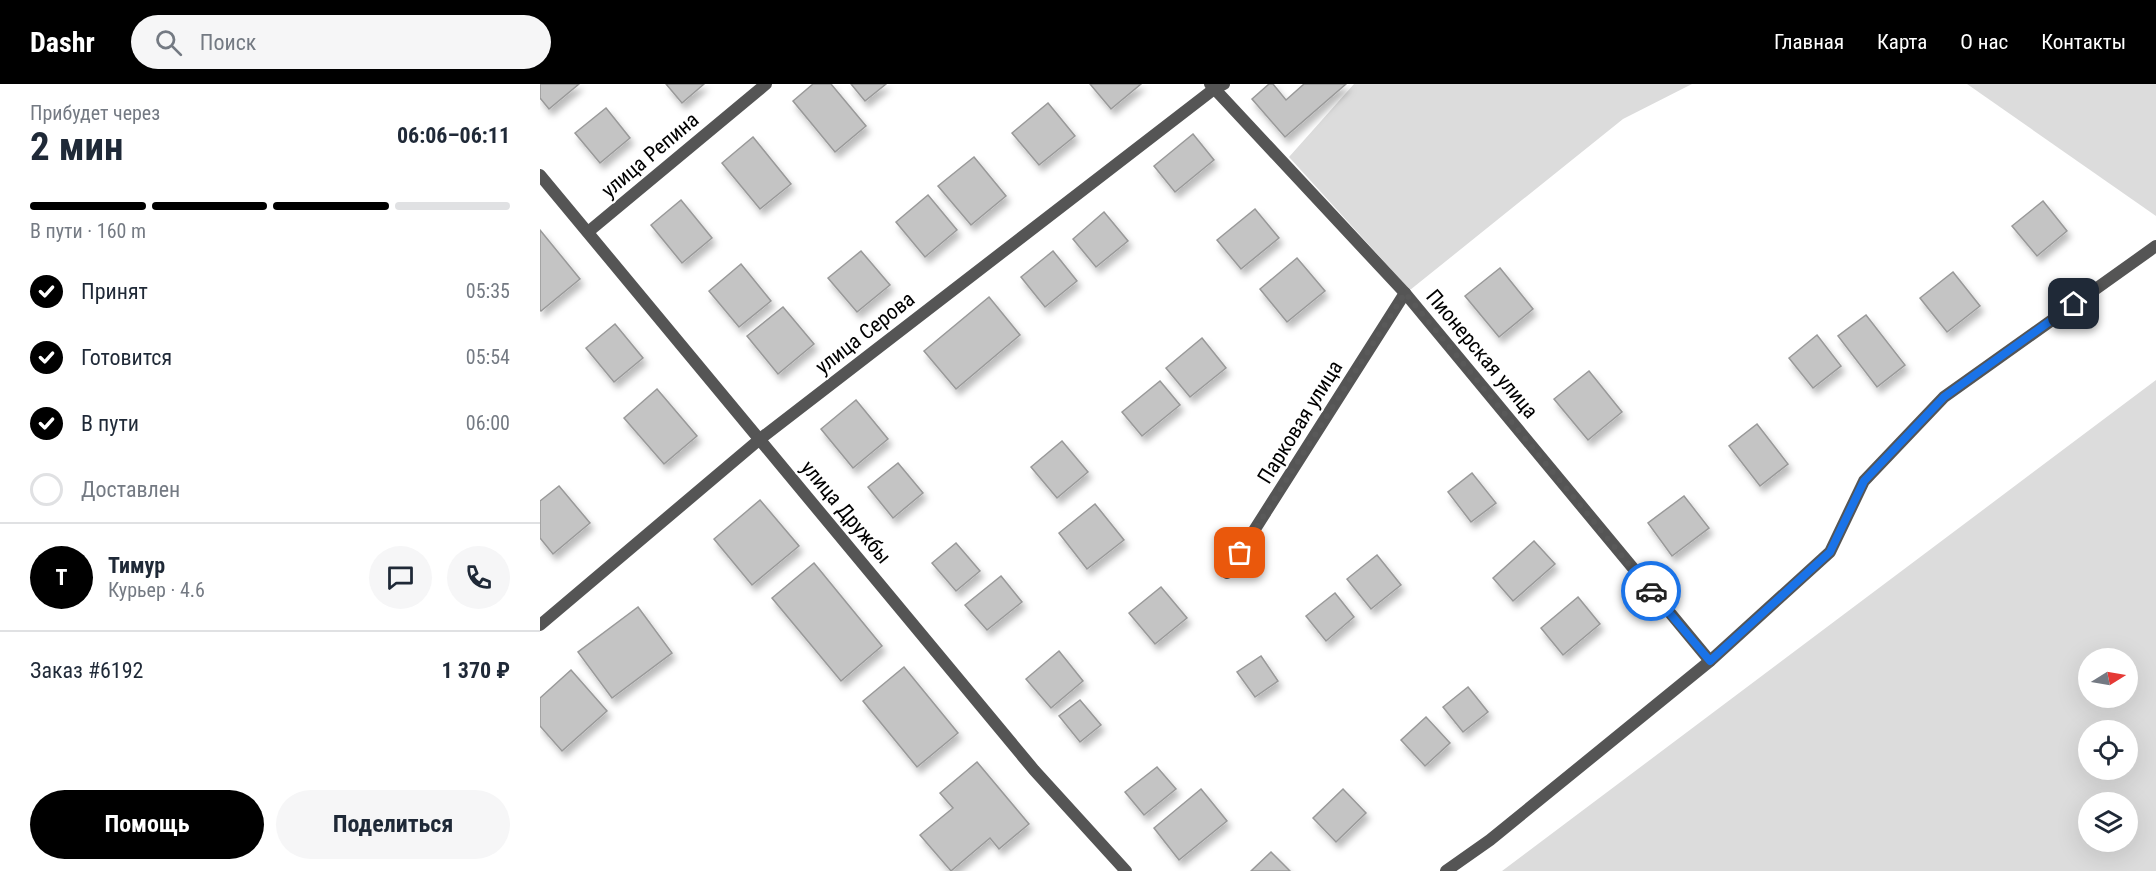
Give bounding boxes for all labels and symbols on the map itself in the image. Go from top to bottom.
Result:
street label: улица Репина [597,108,703,202]
pin [2048,278,2099,329]
street label: Пионерская улица [1421,285,1543,423]
street label: улица Серова [811,287,919,379]
street label: Парковая улица [1253,356,1347,488]
street label: улица Дружбы [796,456,896,568]
pin [1214,527,1265,578]
courier [1621,561,1681,621]
north arrow [2078,648,2138,708]

